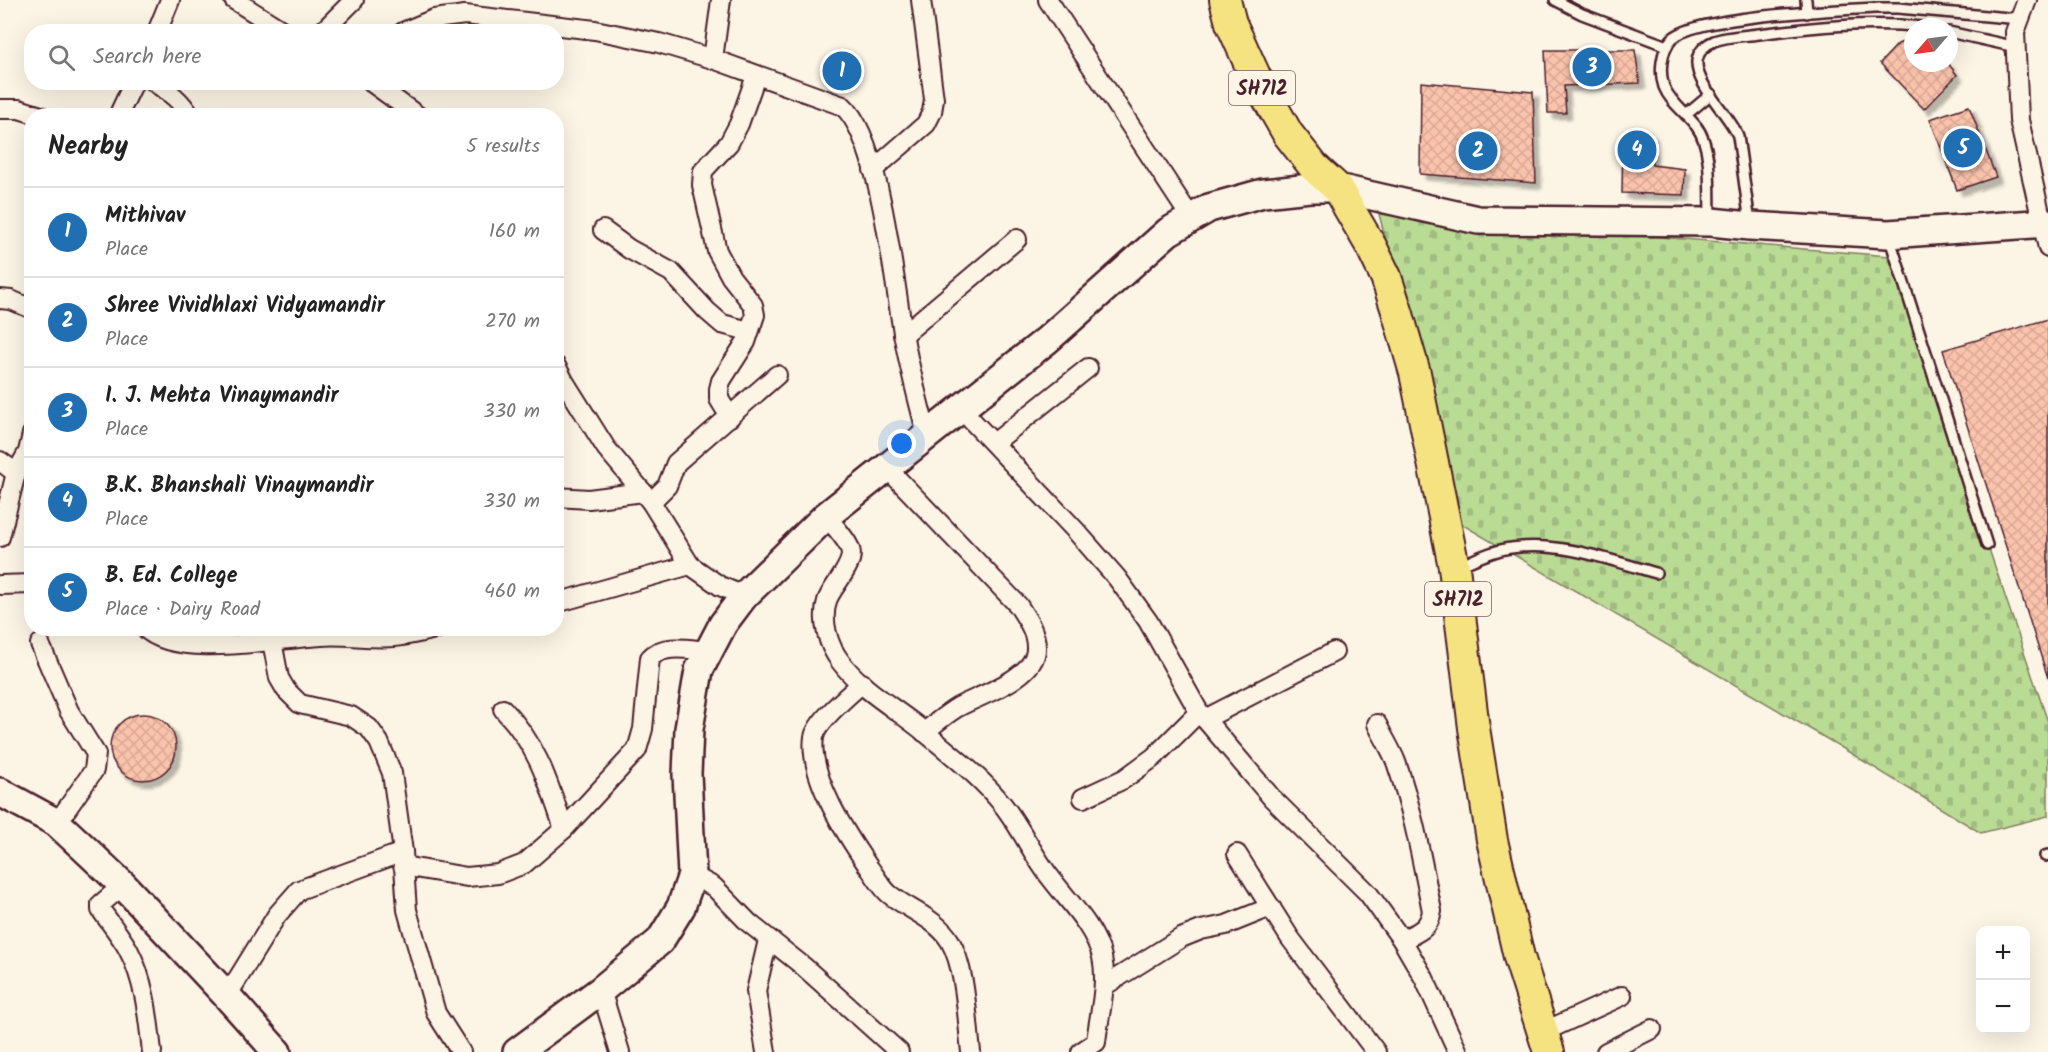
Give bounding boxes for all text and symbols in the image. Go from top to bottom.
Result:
north arrow [1904,18,1958,72]
search box [24,24,564,90]
text: Search here [93,40,201,75]
icon: search [45,41,78,74]
pin: 3 [1572,44,1612,90]
pin: 1 [822,48,862,94]
road number: SH712 [1229,71,1295,105]
text: Nearby [48,126,128,168]
pin: 5 [1944,126,1982,170]
pin: 2 [1458,128,1498,174]
pin: 4 [1618,128,1656,172]
text: 5 results [466,131,540,163]
text: Mithivav [105,199,185,234]
text: 1 [64,216,71,248]
text: 160 m [489,216,540,248]
text: Place [105,234,148,266]
text: Shree Vividhlaxi Vidyamandir [105,289,385,324]
text: 2 [62,306,73,338]
text: 270 m [485,306,540,338]
text: Place [105,324,148,356]
text: I. J. Mehta Vinaymandir [105,379,338,414]
text: 3 [62,396,73,428]
text: 330 m [483,396,540,428]
text: Place [105,414,148,446]
your location [887,429,916,458]
text: B.K. Bhanshali Vinaymandir [105,469,374,504]
text: 4 [62,486,73,518]
text: 330 m [483,486,540,518]
text: Place [105,504,148,536]
text: B. Ed. College [105,559,237,594]
text: 5 [62,576,73,608]
text: 460 m [484,576,540,608]
road number: SH712 [1425,582,1491,616]
text: Place · Dairy Road [105,594,260,626]
map controls [1976,926,2030,1034]
button: + [1976,926,2030,980]
button: − [1976,980,2030,1034]

